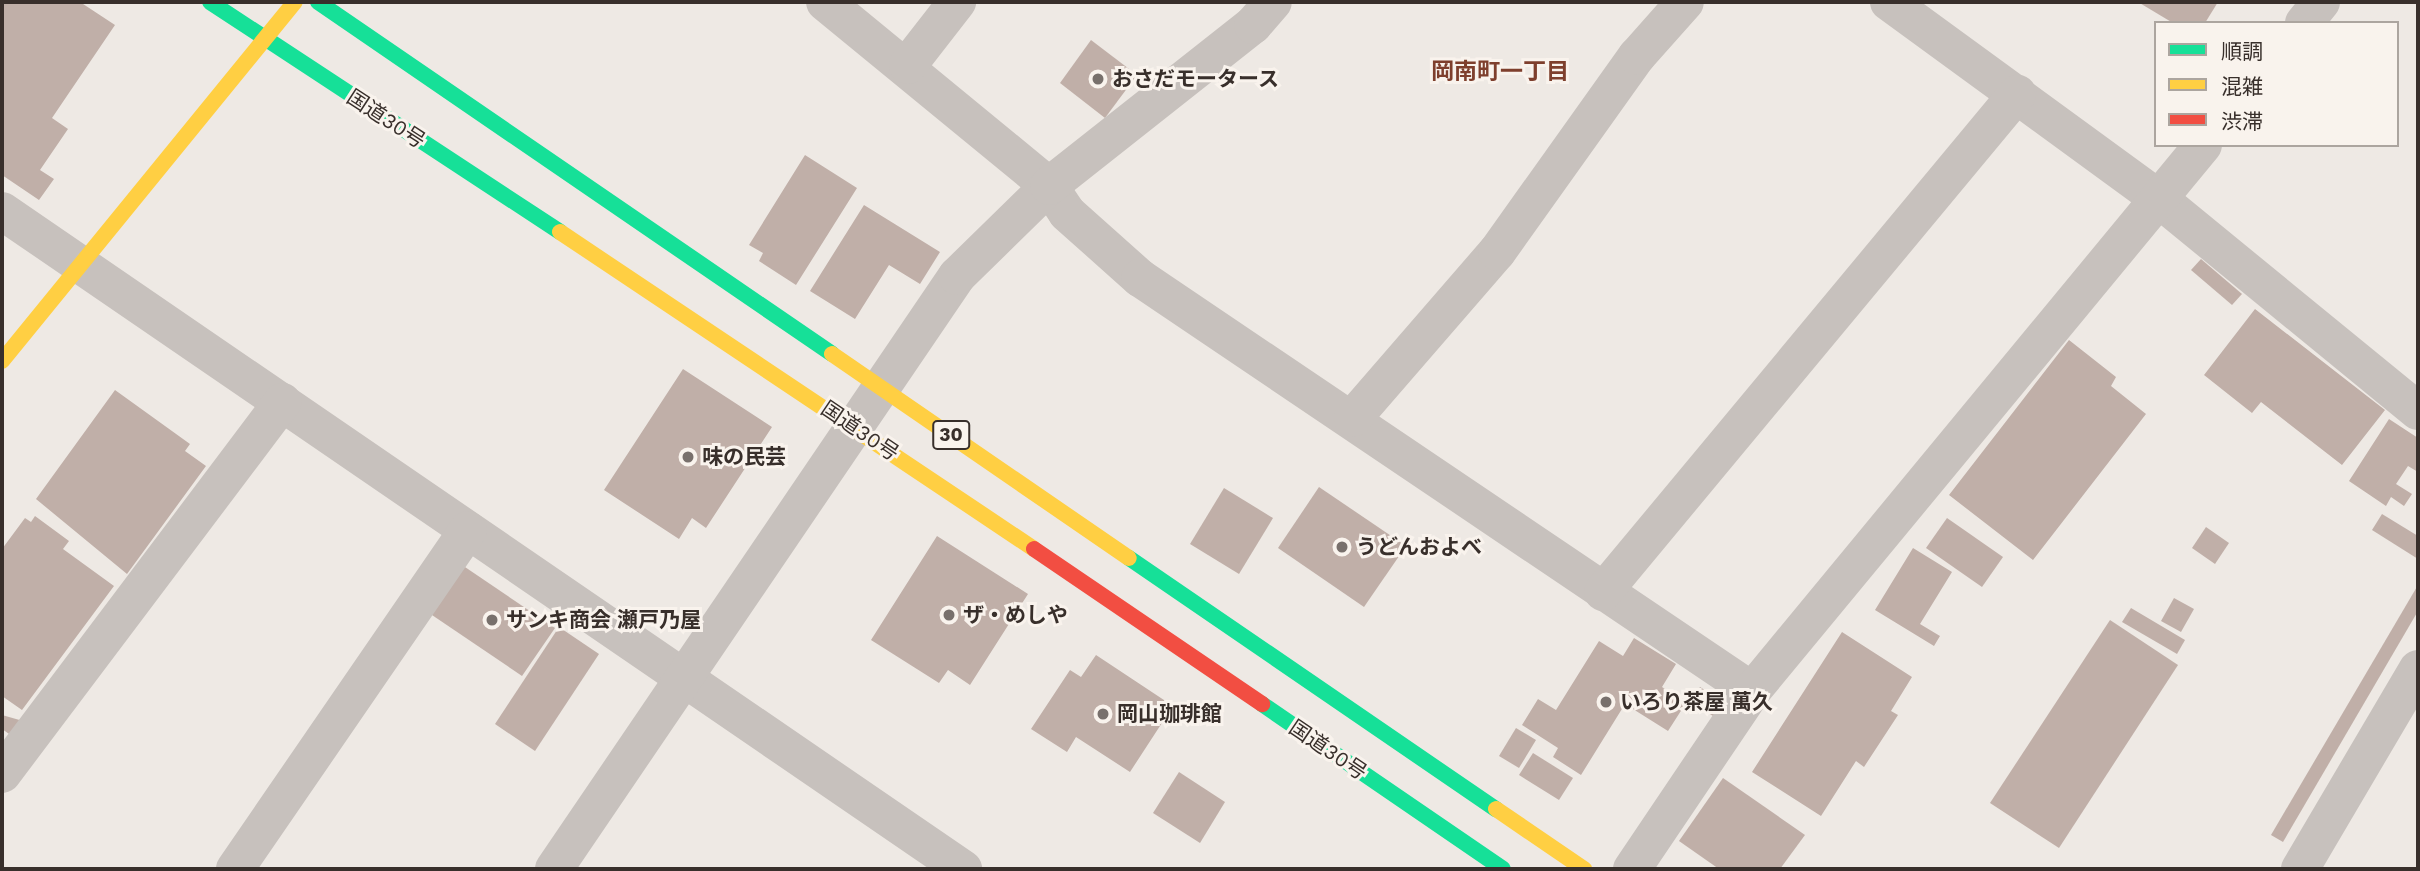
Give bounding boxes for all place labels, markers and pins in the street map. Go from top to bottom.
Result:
place label: おさだモータース [1112,66,1280,92]
marker: おさだモータース [1090,71,1106,87]
place label: 味の民芸 [702,444,786,470]
marker: 味の民芸 [680,449,696,465]
place label: うどんおよべ [1356,534,1482,560]
marker: うどんおよべ [1334,539,1350,555]
place label: ザ・めしや [963,602,1068,628]
place label: サンキ商会 瀬戸乃屋 [506,607,701,633]
marker: ザ・めしや [941,607,957,623]
marker: サンキ商会 瀬戸乃屋 [484,612,500,628]
place label: いろり茶屋 萬久 [1620,689,1773,715]
marker: いろり茶屋 萬久 [1598,694,1614,710]
place label: 岡山珈琲館 [1117,701,1222,727]
marker: 岡山珈琲館 [1095,706,1111,722]

